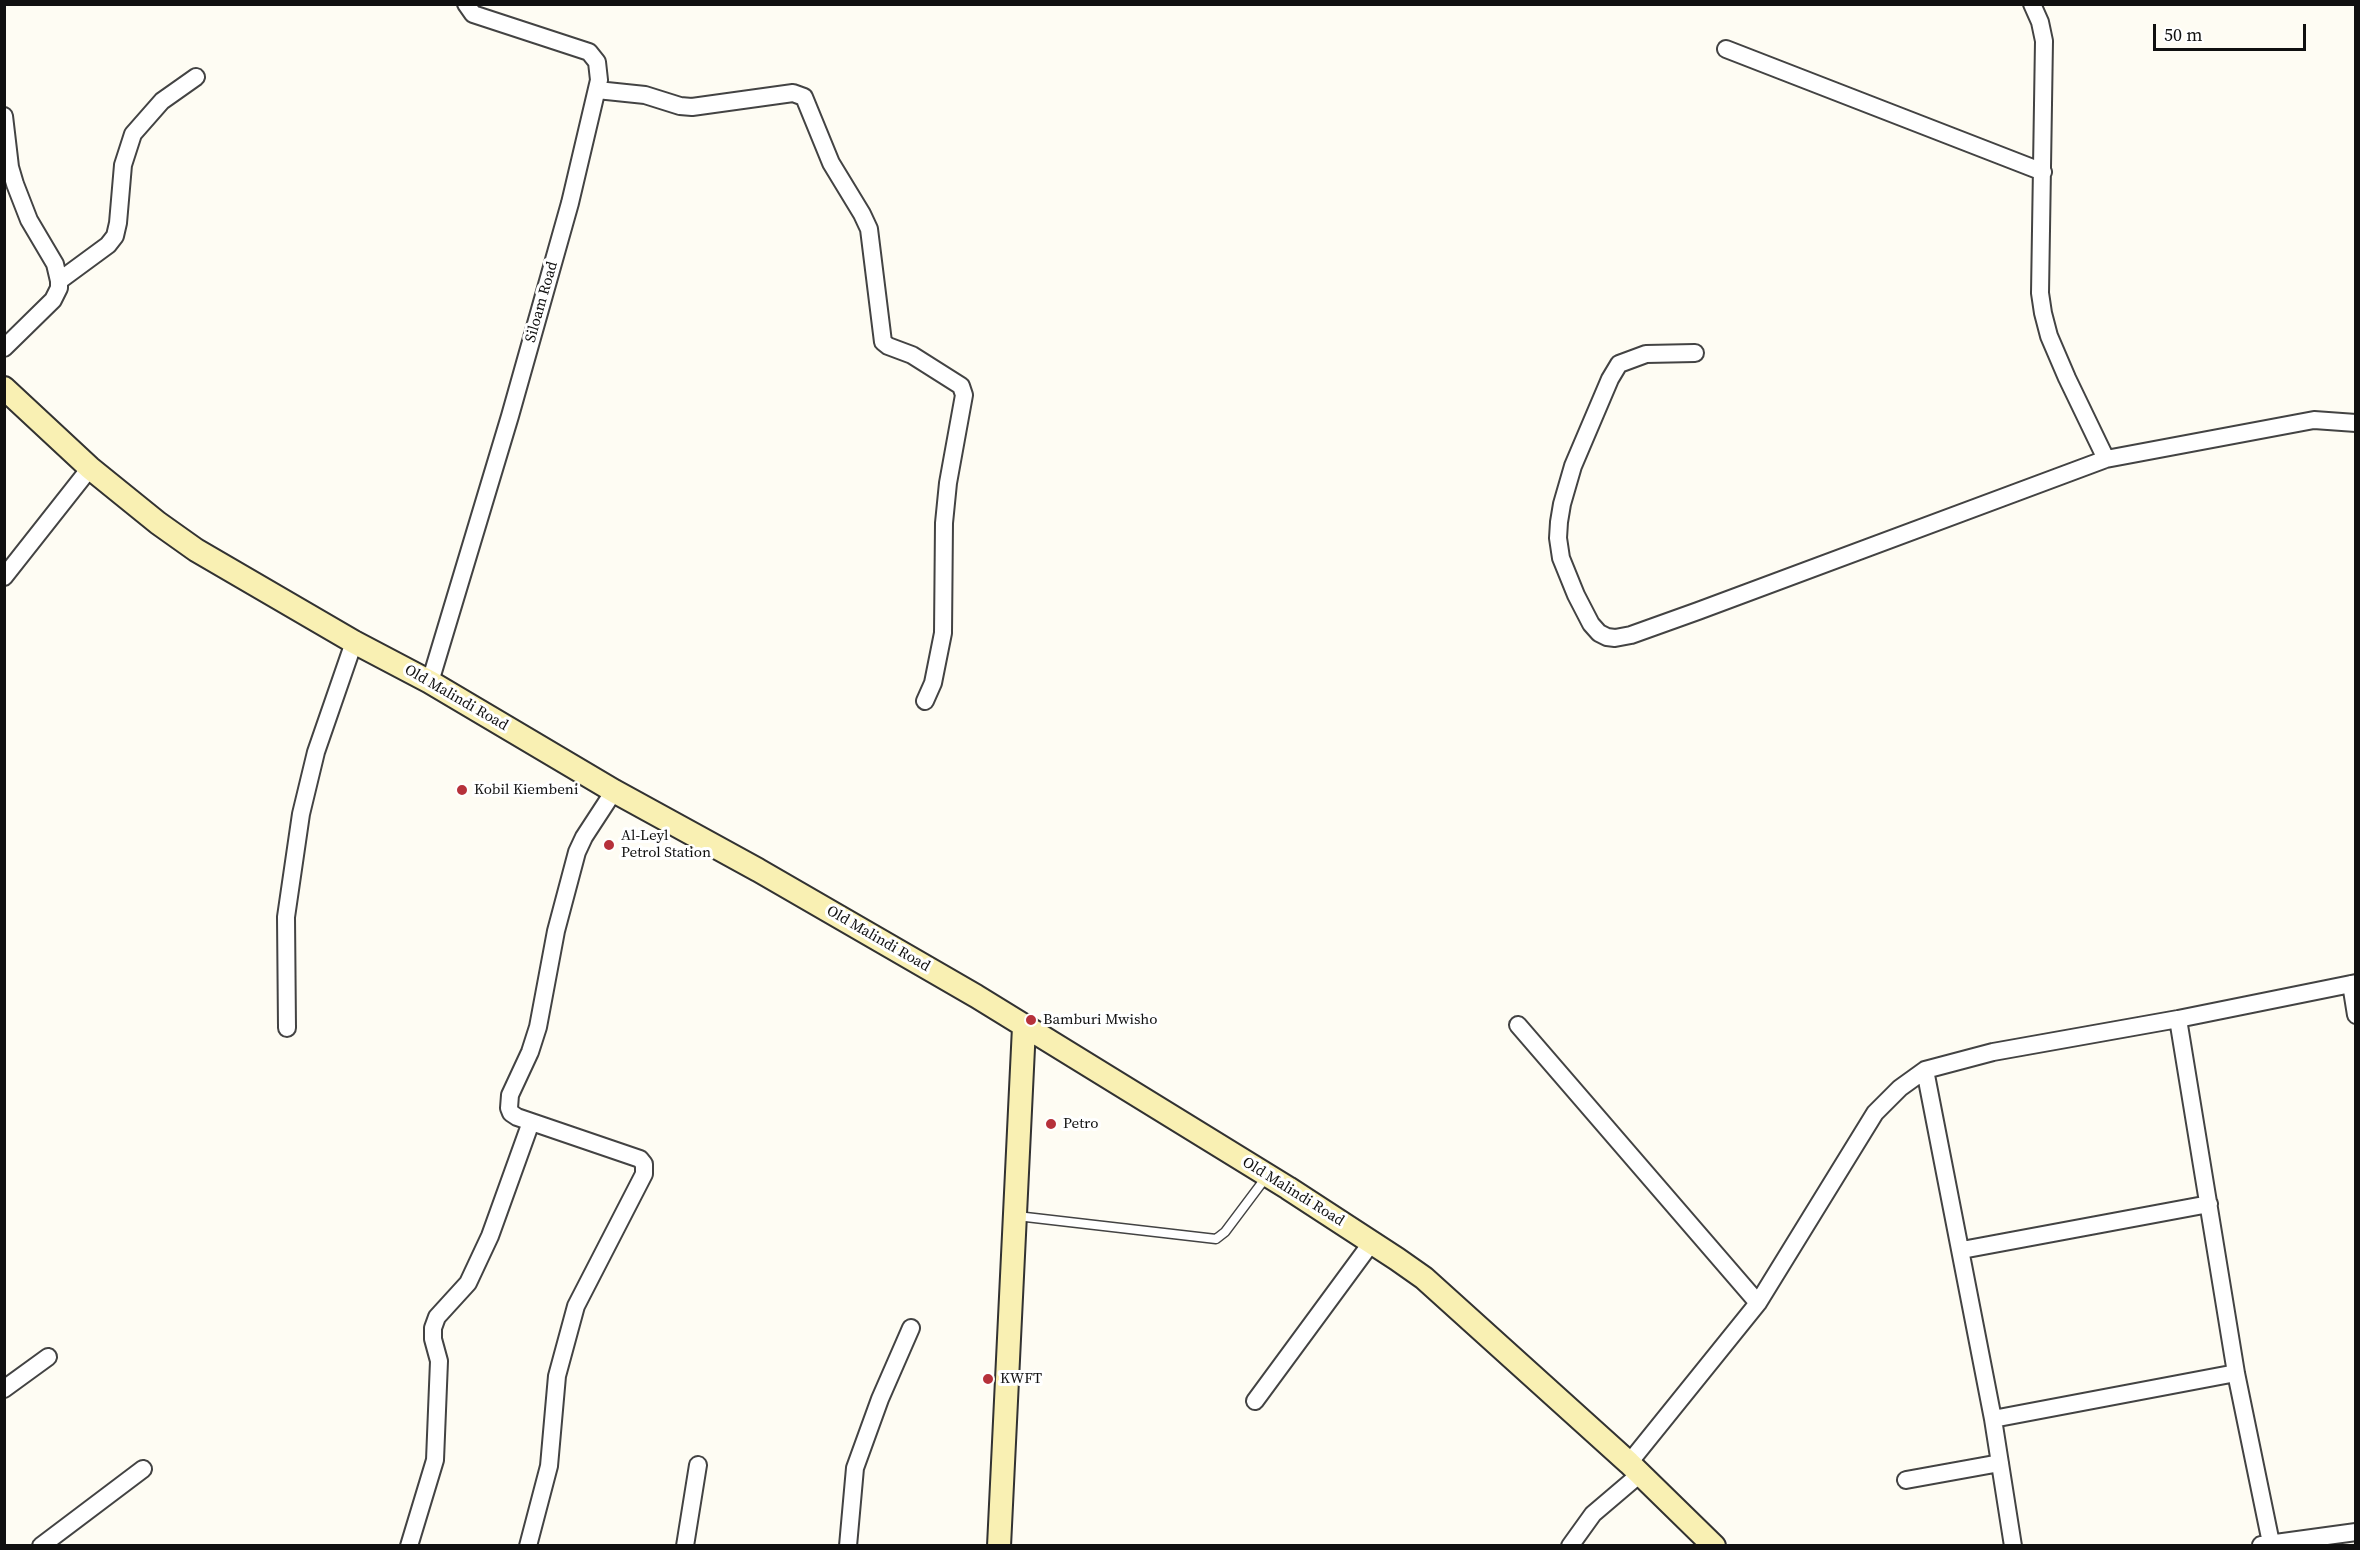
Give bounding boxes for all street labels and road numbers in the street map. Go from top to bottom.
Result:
street label: Siloam Road [522,259,562,345]
street label: Old Malindi Road [401,661,511,735]
street label: Old Malindi Road [823,902,933,976]
street label: Old Malindi Road [1239,1154,1347,1230]

